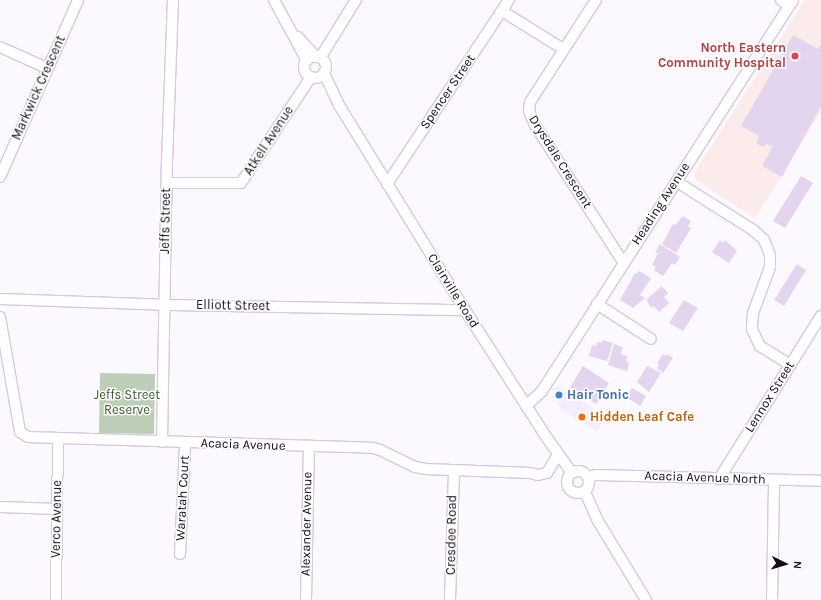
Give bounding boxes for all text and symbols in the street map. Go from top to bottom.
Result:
street label: Markwick Crescent [9,33,69,143]
place label: North Eastern Community Hospital [658,41,786,72]
marker: North Eastern Community Hospital [789,50,801,62]
street label: Spencer Street [417,52,479,132]
street label: Atkell Avenue [241,103,297,179]
street label: Drysdale Crescent [525,113,595,211]
street label: Heading Avenue [629,160,693,248]
street label: Jeffs Street [158,188,174,254]
street label: Clairville Road [424,251,482,331]
street label: Elliott Street [196,298,270,314]
street label: Lennox Street [742,359,798,435]
place label: Hair Tonic [567,387,629,403]
park label: Jeffs Street Reserve [94,388,160,419]
marker: Hair Tonic [554,390,564,400]
place label: Hidden Leaf Cafe [590,409,694,425]
marker: Hidden Leaf Cafe [577,412,587,422]
street label: Acacia Avenue [200,436,286,454]
street label: Waratah Court [173,455,193,541]
street label: Acacia Avenue North [644,468,766,488]
street label: Alexander Avenue [298,472,316,576]
street label: Verco Avenue [49,480,65,558]
street label: Cresdee Road [444,495,460,575]
north arrow [765,544,805,584]
text: N [791,561,804,570]

